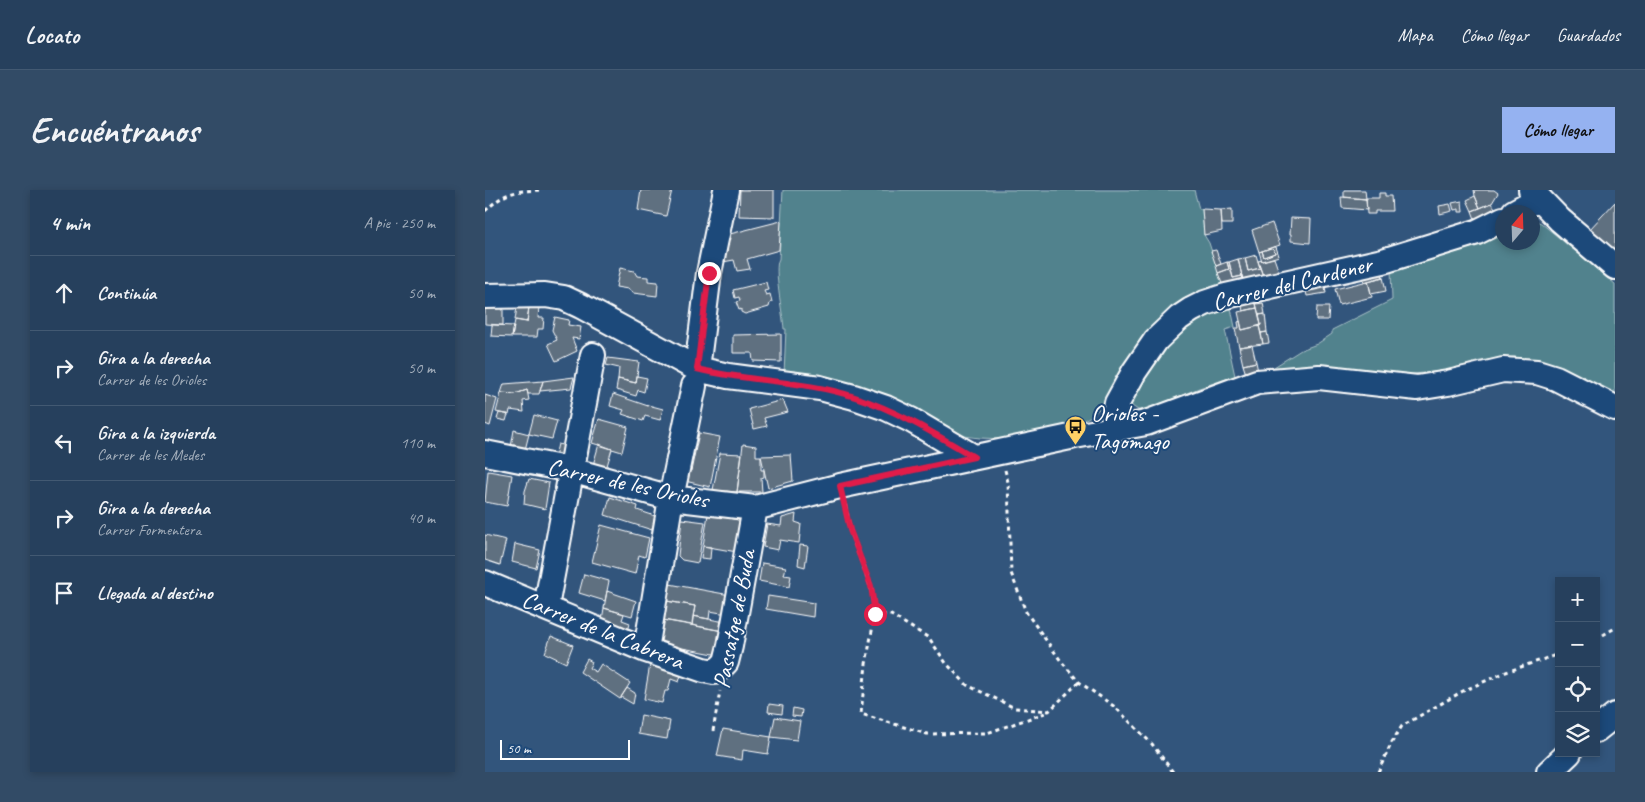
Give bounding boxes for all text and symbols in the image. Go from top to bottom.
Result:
text: Locato [25,20,79,50]
text: Mapa [1398,24,1433,46]
text: Cómo llegar [1461,24,1529,46]
text: Guardados [1557,24,1620,46]
button: Cómo llegar [1502,107,1615,153]
text: Encuéntranos [30,108,199,153]
north arrow [1495,205,1540,250]
text: 4 min [50,210,90,236]
text: A pie · 250 m [364,213,435,233]
street label: Carrer del Cardener [1209,248,1377,317]
route end [698,262,721,285]
icon: ahead [50,279,78,307]
text: Continúa [97,281,156,305]
text: 50 m [408,283,435,303]
text: Gira a la derecha [97,346,210,370]
icon: right [50,354,78,382]
text: 50 m [408,358,435,378]
text: Carrer de les Orioles [97,370,206,390]
place label: Orioles - Tagomago [1091,398,1170,456]
bus stop icon: Orioles - Tagomago [1063,415,1087,446]
text: Gira a la izquierda [97,421,215,445]
icon: left [50,429,78,457]
text: 110 m [401,433,435,453]
text: Carrer de les Medes [97,445,204,465]
street label: Carrer de les Orioles [545,451,713,515]
text: Gira a la derecha [97,496,210,520]
icon: right [50,504,78,532]
text: 40 m [408,508,435,528]
text: Carrer Formentera [97,520,201,540]
street label: Passatge de Buda [706,545,763,691]
map controls [1555,577,1600,757]
button: + [1555,577,1600,622]
icon: arrive [50,579,78,607]
text: Llegada al destino [97,581,213,605]
street label: Carrer de la Cabrera [518,584,690,677]
route start [864,603,887,626]
button: − [1555,622,1600,667]
button: locate [1555,667,1600,712]
button: layers [1555,712,1600,757]
scale bar [500,737,630,760]
text: 50 m [507,740,531,757]

